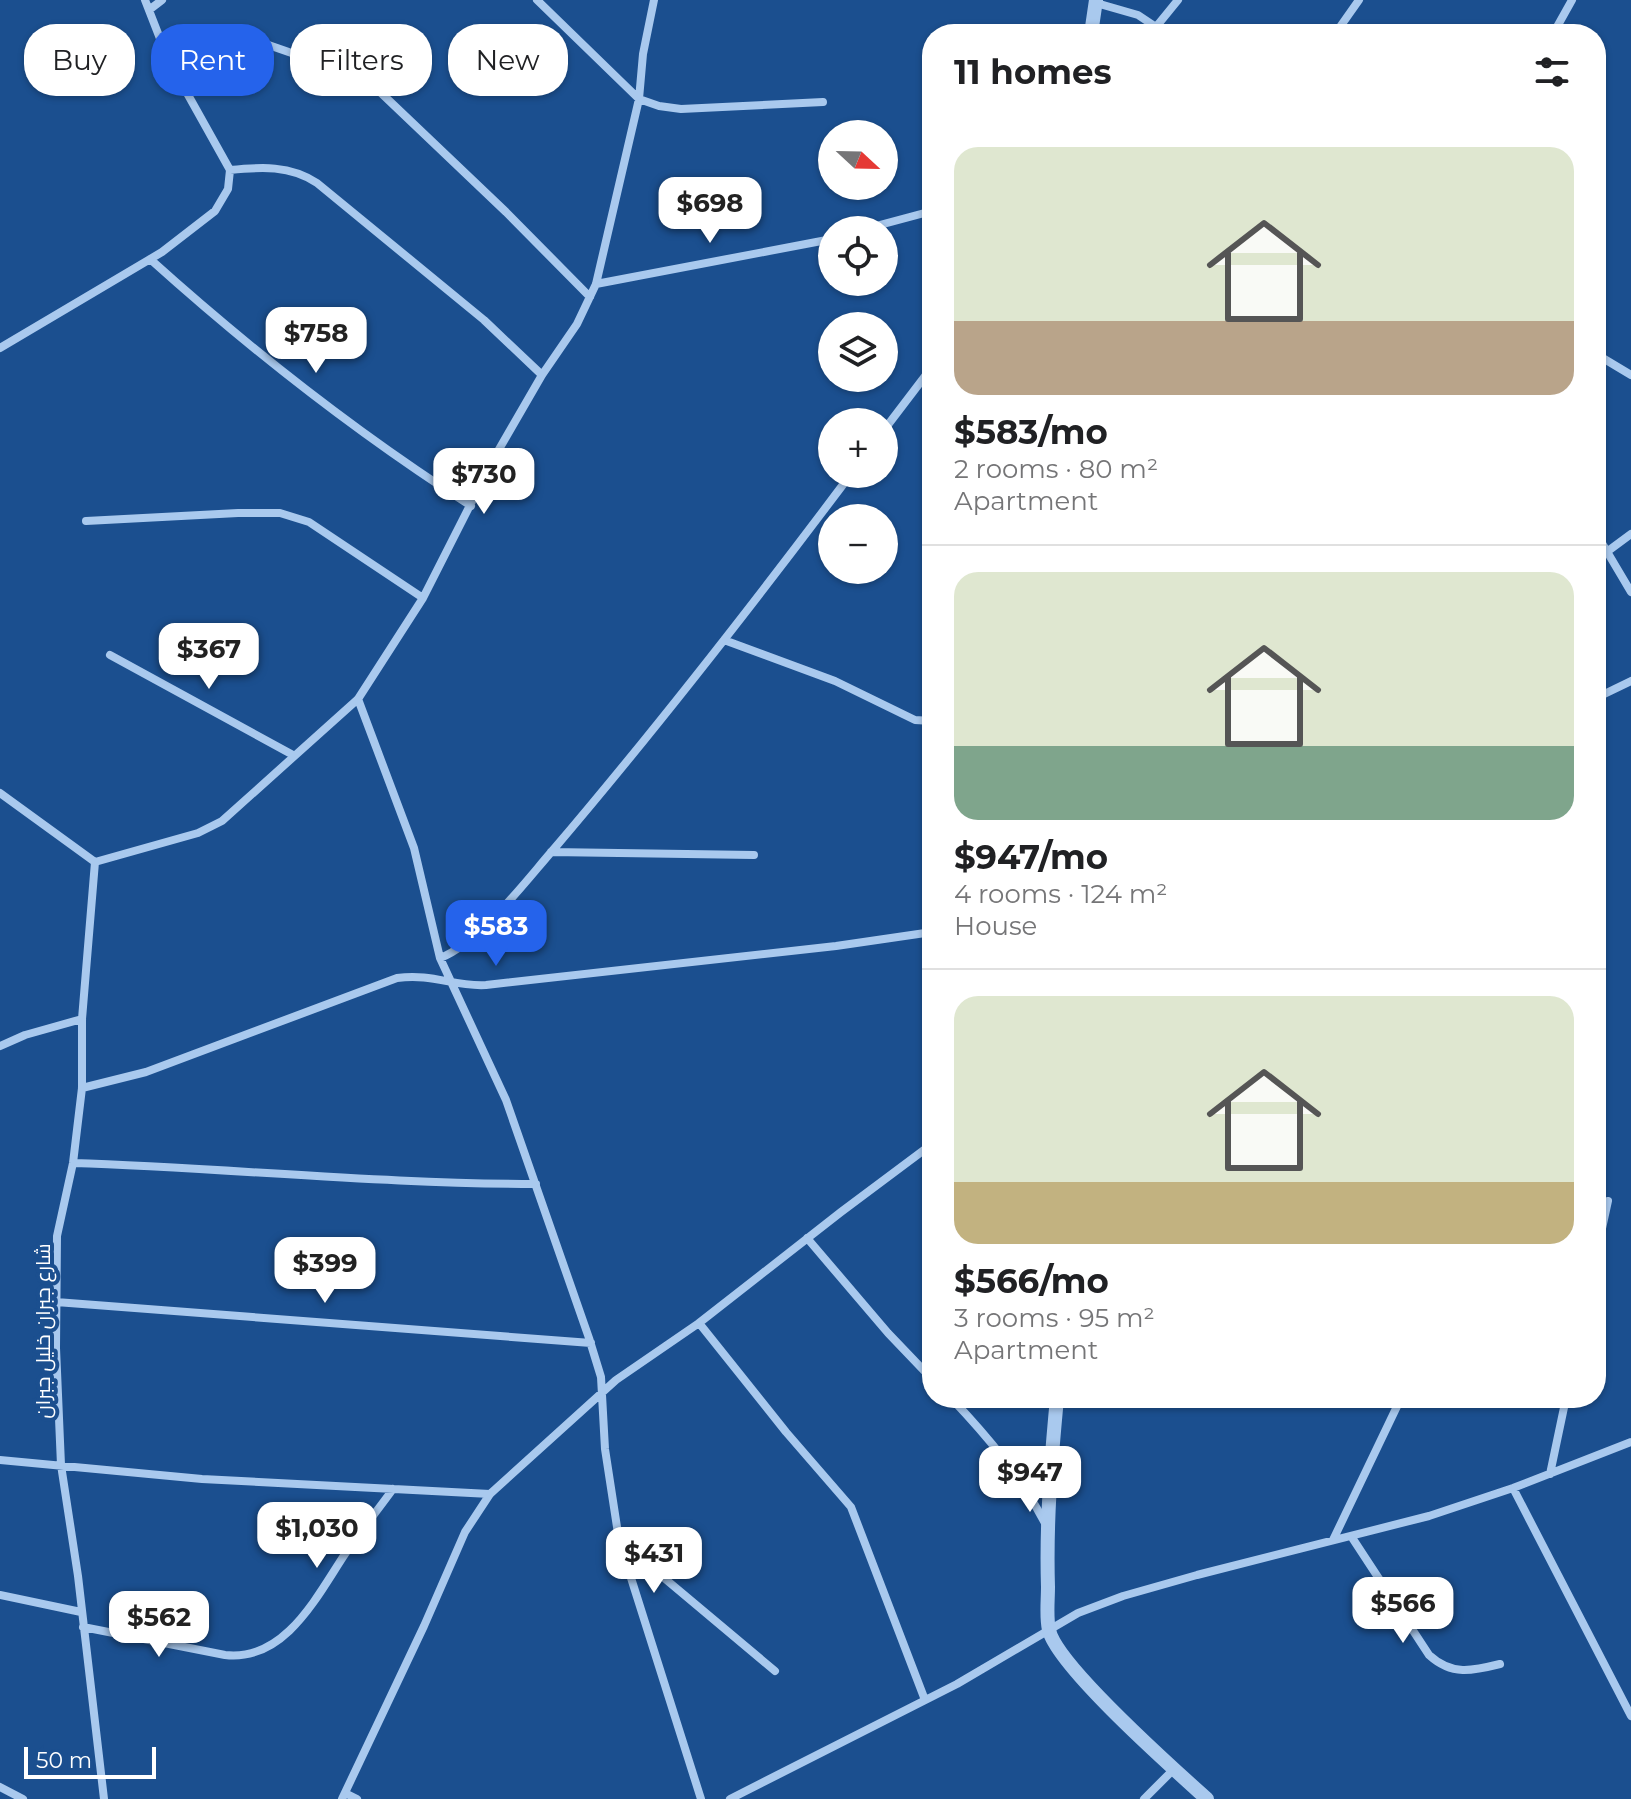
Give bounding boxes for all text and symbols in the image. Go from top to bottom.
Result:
chip: Buy [24,24,135,96]
chip: Rent [151,24,274,96]
chip: Filters [290,24,432,96]
chip: New [448,24,568,96]
icon: filters [1530,50,1574,94]
text: 11 homes [954,51,1112,93]
north arrow [818,120,898,200]
map controls [818,120,898,584]
pin: $698 [663,177,757,245]
text: $698 [677,187,743,219]
icon: home [1192,199,1336,343]
button: locate [818,216,898,296]
pin: $758 [269,307,363,375]
button: layers [818,312,898,392]
text: $758 [284,317,348,349]
button: + [818,408,898,488]
text: $583/mo [954,411,1108,453]
pin: $730 [437,448,531,516]
text: 2 rooms · 80 m² [954,453,1158,485]
text: $730 [451,458,517,490]
text: Apartment [954,485,1098,517]
button: − [818,504,898,584]
pin: $367 [162,623,256,691]
icon: home [1192,624,1336,768]
text: $367 [177,633,241,665]
text: $947/mo [954,836,1108,878]
text: 4 rooms · 124 m² [954,878,1167,910]
pin: $583 [449,900,543,968]
text: $583 [464,910,528,942]
text: House [954,910,1037,942]
icon: home [1192,1048,1336,1192]
pin: $399 [278,1237,372,1305]
street label: شارع جبران خليل جبران [31,1244,57,1418]
text: $399 [292,1247,358,1279]
text: $566/mo [954,1260,1109,1302]
text: 3 rooms · 95 m² [954,1302,1155,1334]
text: Apartment [954,1334,1098,1366]
pin: $947 [983,1446,1077,1514]
text: $947 [997,1456,1063,1488]
pin: $1,030 [252,1502,382,1570]
text: $1,030 [275,1512,359,1544]
pin: $431 [607,1527,701,1595]
text: $431 [624,1537,684,1569]
pin: $566 [1356,1577,1450,1645]
text: $566 [1370,1587,1436,1619]
pin: $562 [112,1591,206,1659]
text: $562 [127,1601,191,1633]
scale bar [24,1743,156,1779]
text: 50 m [36,1747,92,1774]

